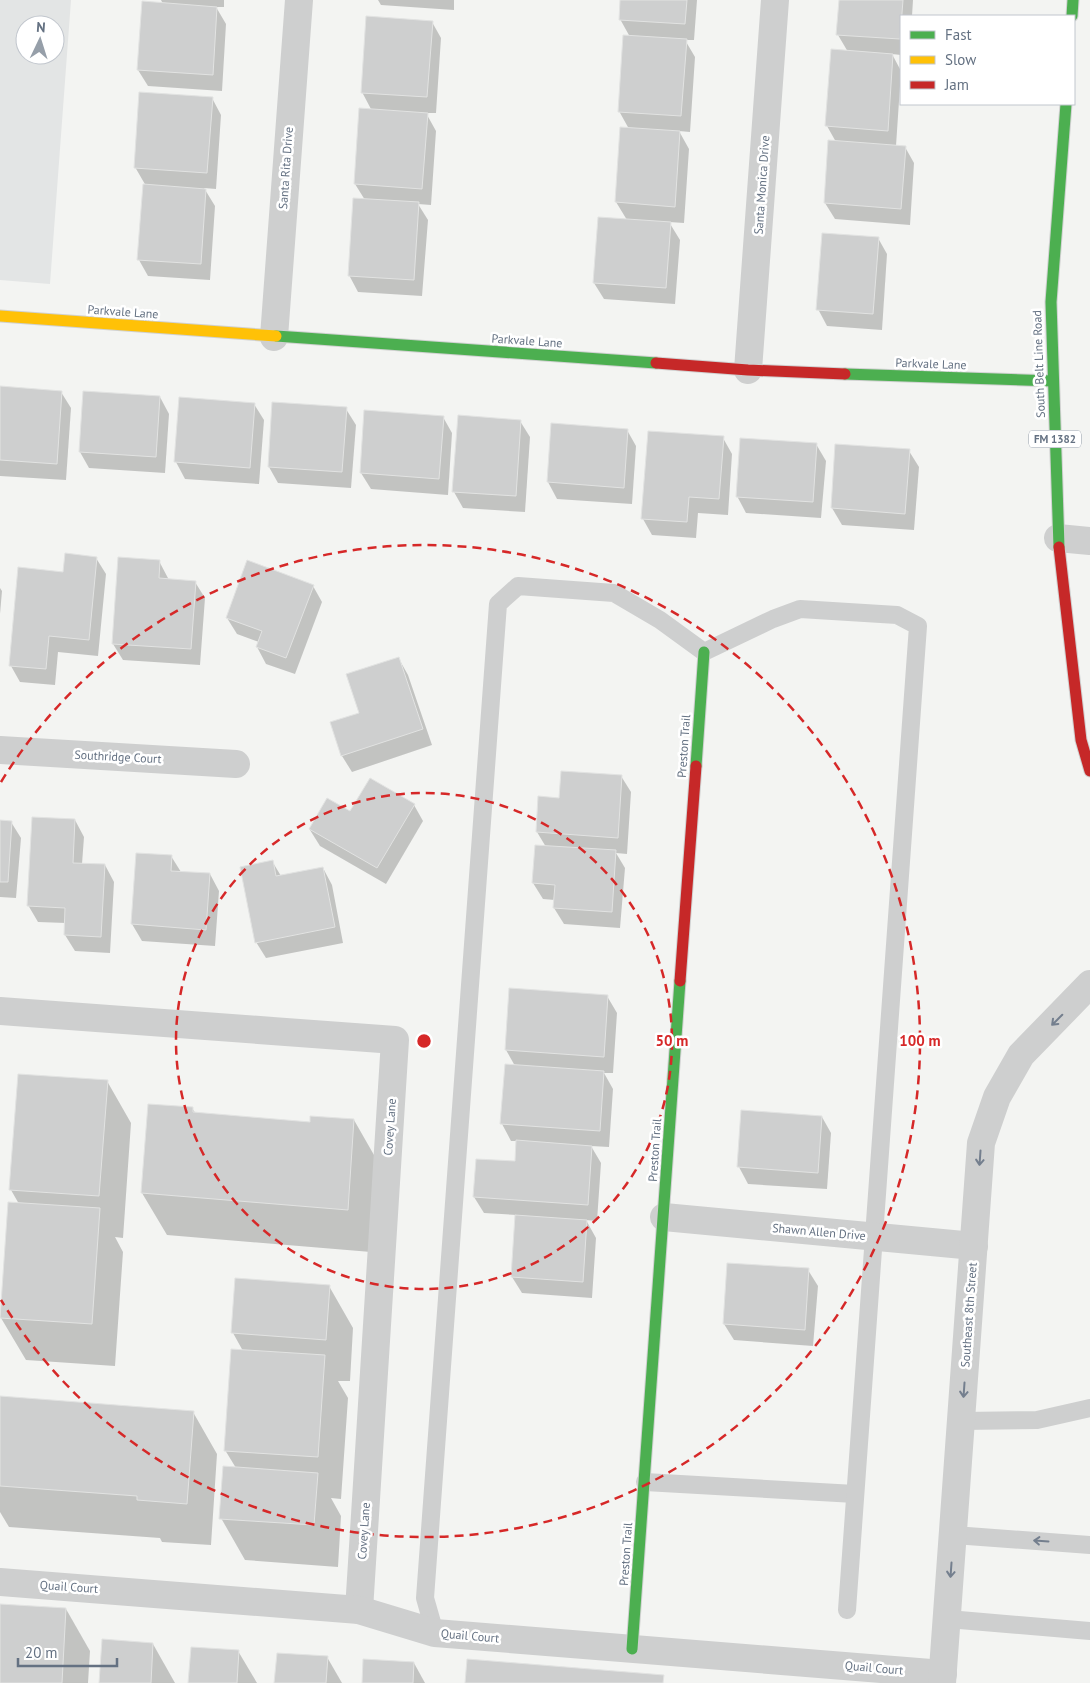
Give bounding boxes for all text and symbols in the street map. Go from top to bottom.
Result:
north arrow [15,15,65,65]
legend [900,15,1075,105]
text: N [36,18,46,36]
text: Fast [945,25,972,44]
text: Slow [945,50,976,69]
text: Jam [944,75,969,94]
street label: Santa Rita Drive [275,126,296,210]
street label: Santa Monica Drive [751,135,772,235]
street label: Parkvale Lane [87,302,159,321]
street label: South Belt Line Road [1029,310,1048,418]
street label: Parkvale Lane [491,331,563,350]
street label: Parkvale Lane [895,355,967,372]
road number: FM 1382 [1029,430,1081,448]
street label: Preston Trail [674,713,693,778]
street label: Southridge Court [74,747,162,766]
one-way arrow [1051,1013,1063,1025]
text: 50 m [656,1031,688,1050]
text: 100 m [899,1031,941,1050]
centre of rings [415,1032,433,1050]
street label: Covey Lane [380,1098,399,1156]
street label: Preston Trail [645,1117,664,1182]
one-way arrow [975,1150,984,1166]
street label: Shawn Allen Drive [772,1220,866,1243]
street label: Southeast 8th Street [957,1262,980,1368]
one-way arrow [960,1382,969,1398]
street label: Covey Lane [354,1502,373,1560]
street label: Preston Trail [616,1521,635,1586]
one-way arrow [1034,1537,1050,1546]
one-way arrow [947,1561,956,1577]
street label: Quail Court [39,1577,99,1596]
street label: Quail Court [440,1625,500,1646]
scale bar [18,1636,116,1668]
text: 20 m [25,1643,58,1662]
street label: Quail Court [844,1657,904,1678]

